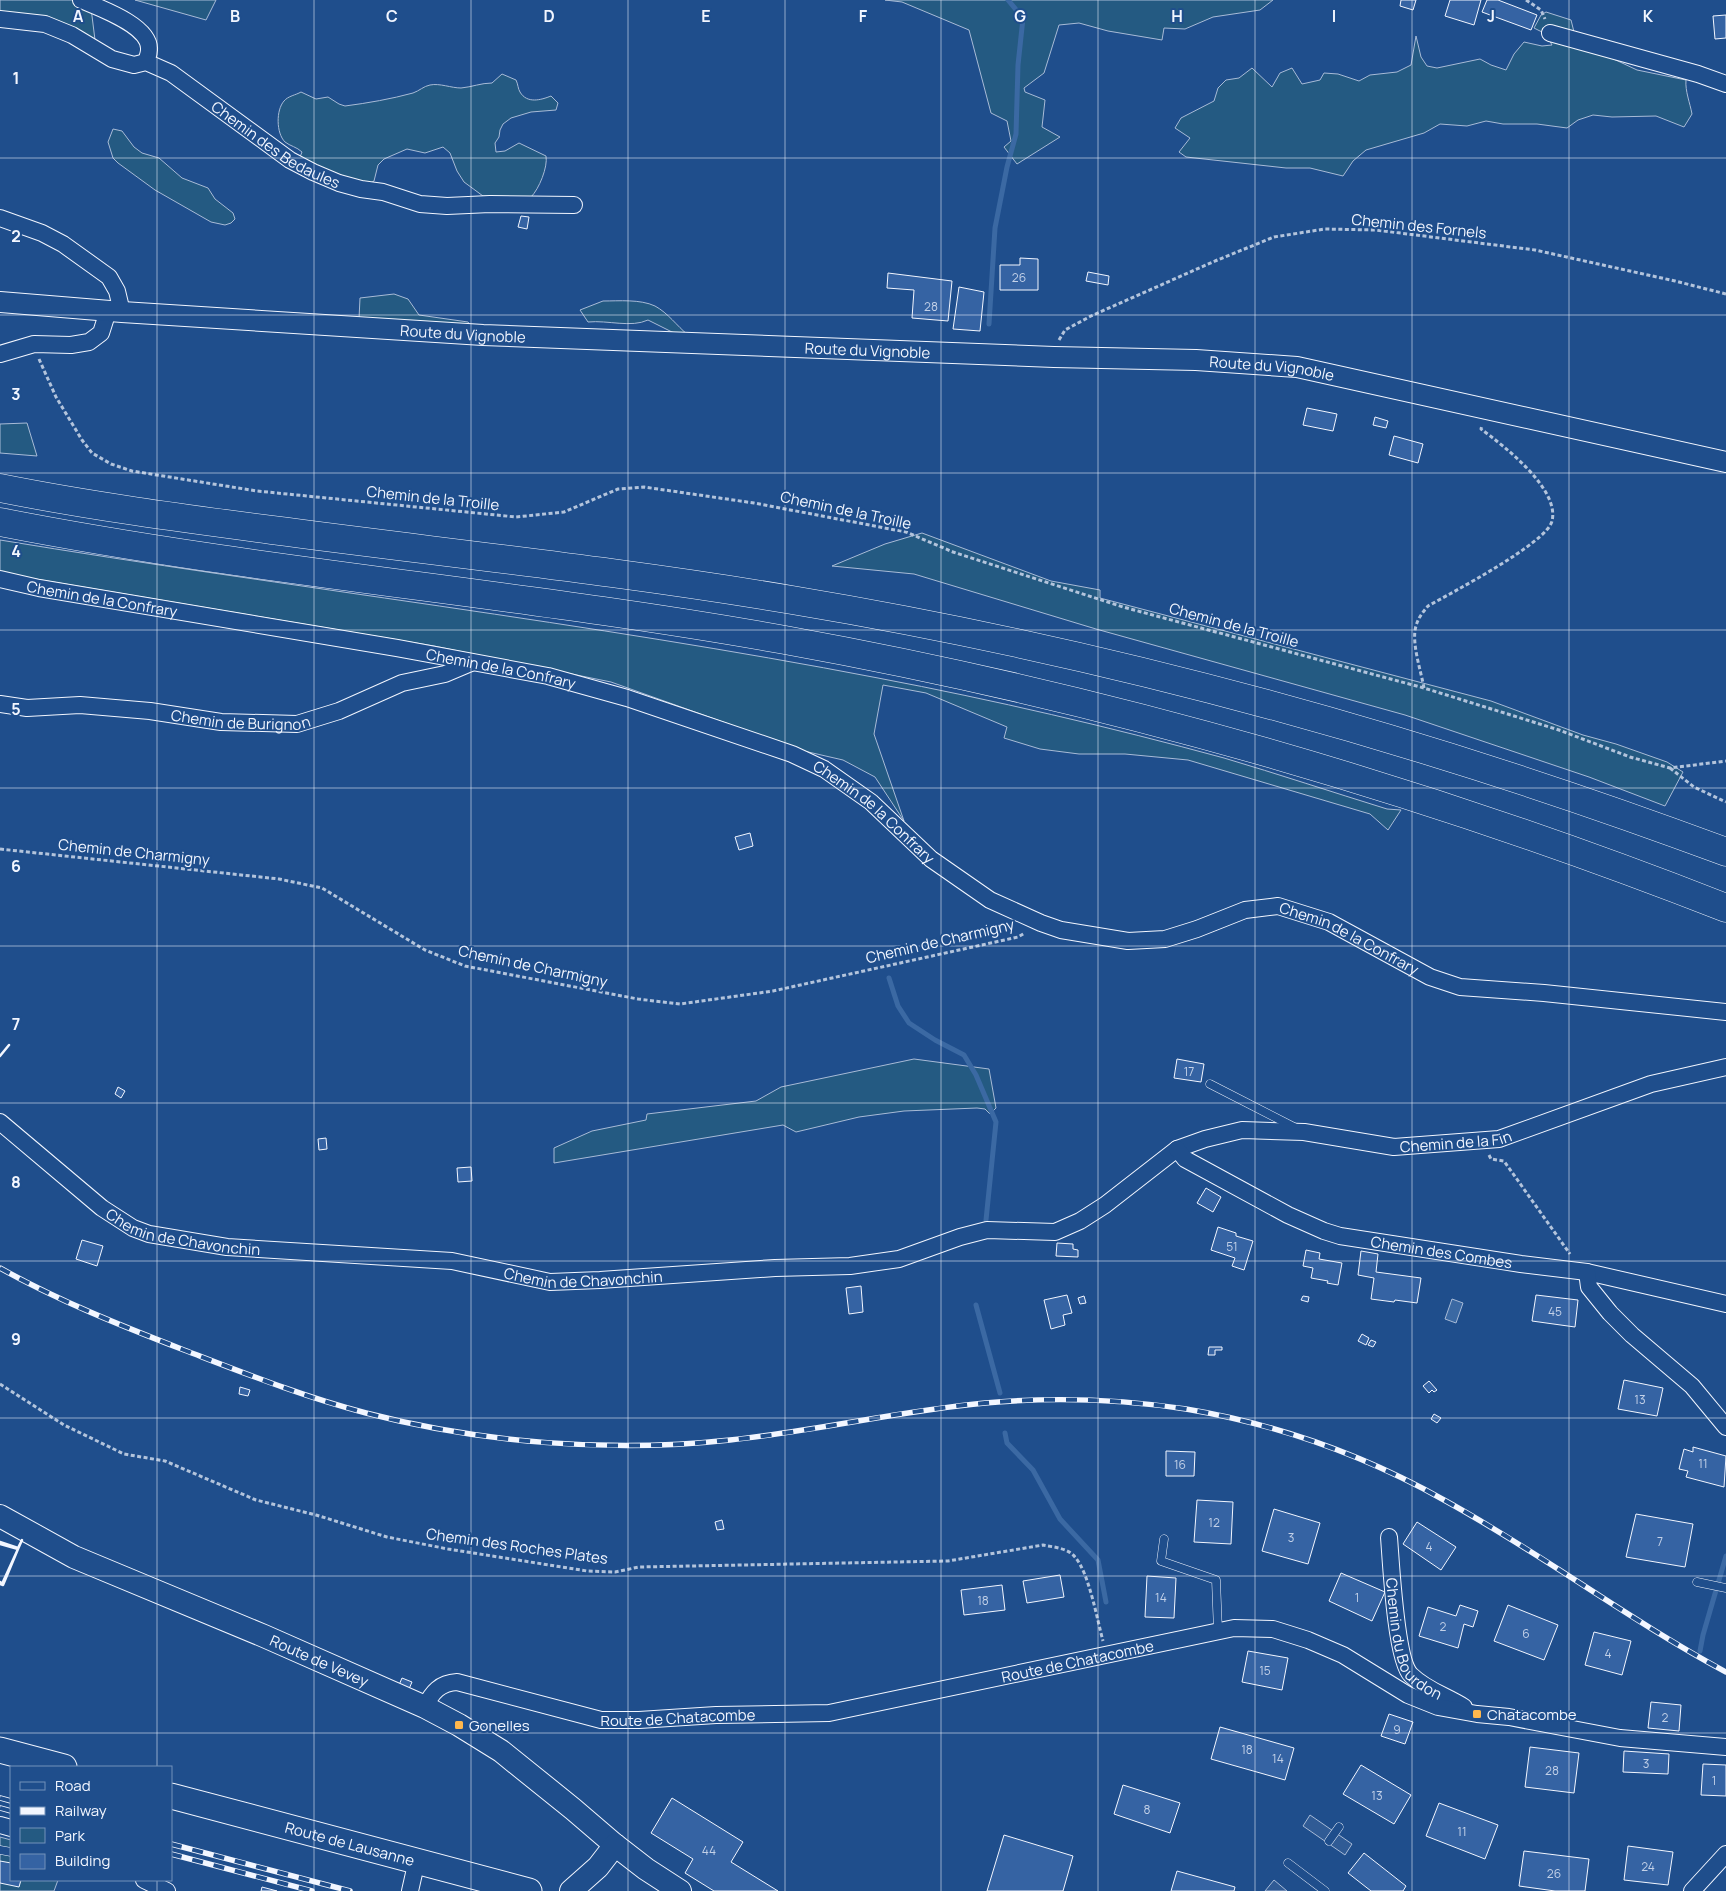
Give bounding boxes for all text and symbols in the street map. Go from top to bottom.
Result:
text: A [73,5,84,27]
text: B [230,5,240,27]
text: C [386,5,398,27]
text: D [543,5,555,27]
text: E [701,5,711,27]
text: F [859,5,868,27]
text: G [1014,5,1026,27]
text: H [1171,5,1183,27]
text: I [1332,5,1336,27]
text: J [1487,5,1495,27]
text: K [1643,5,1654,27]
text: 1 [12,67,20,89]
street label: Chemin des Bedaules [207,96,344,193]
street label: Chemin des Fornels [1351,208,1488,244]
text: 2 [11,225,21,247]
house number: 26 [1012,269,1026,286]
house number: 28 [924,298,938,315]
street label: Route du Vignoble [400,319,526,347]
street label: Route du Vignoble [804,337,931,363]
street label: Route du Vignoble [1209,350,1337,386]
text: 3 [11,383,21,405]
street label: Chemin de la Troille [366,481,501,515]
street label: Chemin de la Troille [779,486,914,534]
text: 4 [11,540,21,562]
street label: Chemin de la Confrary [25,575,179,622]
street label: Chemin de la Troille [1167,598,1301,652]
street label: Chemin de la Confrary [424,643,578,694]
text: 5 [11,698,21,720]
street label: Chemin de Burignon [170,704,313,735]
street label: Chemin de la Confrary [810,755,940,868]
street label: Chemin de Charmigny [57,834,211,870]
text: 6 [11,855,21,877]
street label: Chemin de la Confrary [1277,897,1423,980]
street label: Chemin de Charmigny [864,914,1016,968]
street label: Chemin de Charmigny [456,940,610,992]
text: 7 [12,1013,20,1035]
house number: 17 [1184,1063,1194,1080]
street label: Chemin de la Fin [1399,1125,1514,1157]
text: 8 [11,1171,21,1193]
street label: Chemin de Chavonchin [102,1203,261,1260]
street label: Chemin des Combes [1369,1230,1514,1273]
house number: 51 [1226,1238,1238,1255]
street label: Chemin de Chavonchin [502,1262,663,1293]
house number: 45 [1548,1303,1562,1320]
text: 9 [11,1328,21,1350]
house number: 13 [1634,1391,1646,1408]
house number: 11 [1698,1455,1708,1472]
house number: 16 [1174,1456,1186,1473]
house number: 12 [1208,1514,1220,1531]
street label: Chemin des Roches Plates [425,1523,609,1569]
house number: 3 [1288,1529,1294,1546]
house number: 7 [1657,1533,1663,1550]
house number: 4 [1425,1538,1433,1555]
street label: Chemin du Bourdon [1381,1577,1446,1704]
house number: 14 [1155,1589,1167,1606]
house number: 1 [1355,1589,1359,1606]
house number: 18 [977,1592,989,1609]
house number: 2 [1440,1618,1447,1635]
house number: 6 [1522,1625,1530,1642]
street label: Route de Vevey [267,1629,372,1691]
street label: Route de Chatacombe [999,1635,1156,1687]
house number: 4 [1604,1645,1612,1662]
house number: 15 [1259,1662,1271,1679]
street label: Route de Chatacombe [600,1704,756,1731]
place label: Chatacombe [1487,1704,1577,1725]
marker: Chatacombe [1471,1708,1483,1720]
house number: 2 [1662,1709,1669,1726]
place label: Gonelles [469,1715,530,1736]
marker: Gonelles [453,1719,465,1731]
house number: 9 [1393,1721,1401,1738]
house number: 18 [1241,1741,1253,1758]
house number: 14 [1272,1750,1284,1767]
house number: 3 [1643,1755,1649,1772]
house number: 28 [1545,1762,1559,1779]
legend [10,1766,172,1881]
house number: 1 [1712,1772,1716,1789]
text: Road [55,1775,91,1796]
house number: 13 [1371,1787,1383,1804]
text: Railway [55,1800,107,1821]
house number: 8 [1144,1801,1151,1818]
street label: Route de Lausanne [283,1816,417,1871]
house number: 11 [1457,1823,1467,1840]
text: Park [55,1825,85,1846]
house number: 44 [702,1842,716,1859]
text: Building [55,1850,110,1871]
house number: 24 [1641,1858,1655,1875]
house number: 26 [1547,1865,1561,1882]

